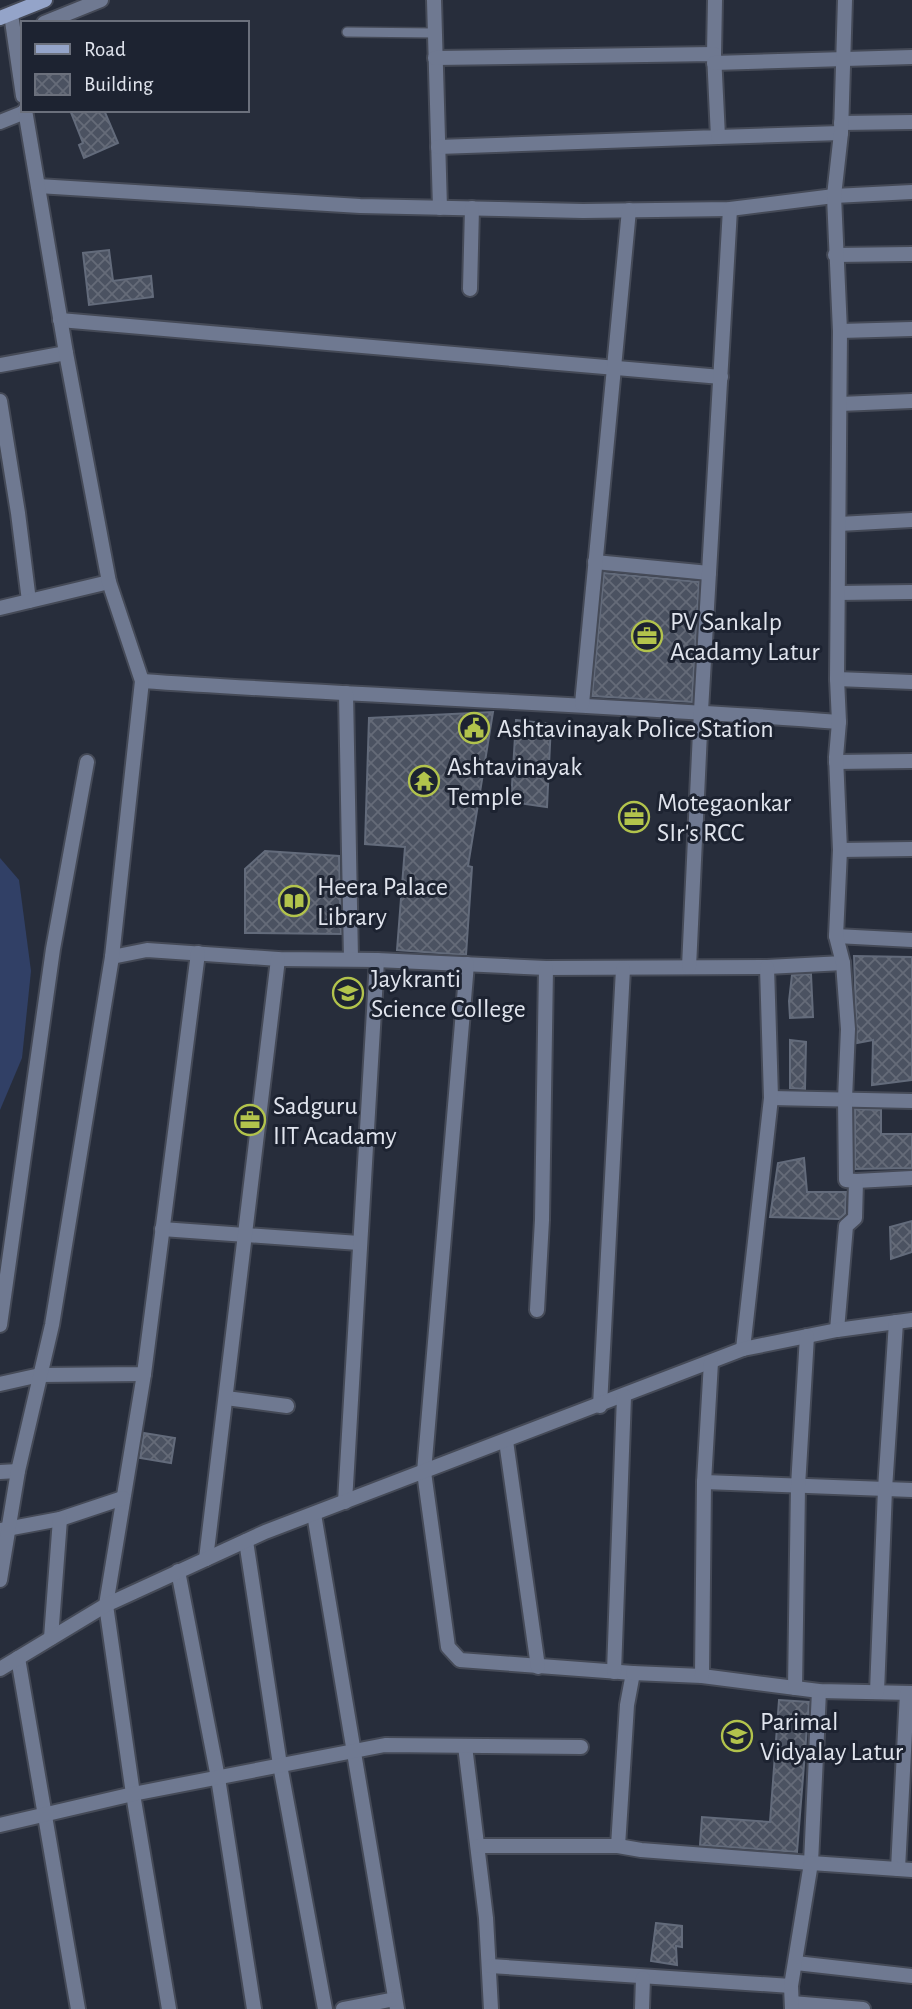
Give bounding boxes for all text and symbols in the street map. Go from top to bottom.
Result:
legend [21,21,248,112]
text: Road [84,39,126,60]
text: Building [84,74,154,95]
place label: PV Sankalp Acadamy Latur [670,609,820,665]
office icon: PV Sankalp Acadamy Latur [630,619,664,653]
public building icon: Ashtavinayak Police Station [457,711,491,745]
place label: Ashtavinayak Police Station [497,716,774,742]
place label: Ashtavinayak Temple [447,754,582,810]
temple icon: Ashtavinayak Temple [407,764,441,798]
place label: Motegaonkar SIr's RCC [657,790,792,846]
office icon: Motegaonkar SIr's RCC [617,800,651,834]
place label: Heera Palace Library [317,874,448,930]
library icon: Heera Palace Library [277,884,311,918]
place label: Jaykranti Science College [371,966,526,1022]
school or university icon: Jaykranti Science College [331,976,365,1010]
place label: Sadguru IIT Acadamy [273,1093,397,1149]
office icon: Sadguru IIT Acadamy [233,1103,267,1137]
place label: Parimal Vidyalay Latur [760,1709,904,1765]
school or university icon: Parimal Vidyalay Latur [720,1719,754,1753]

